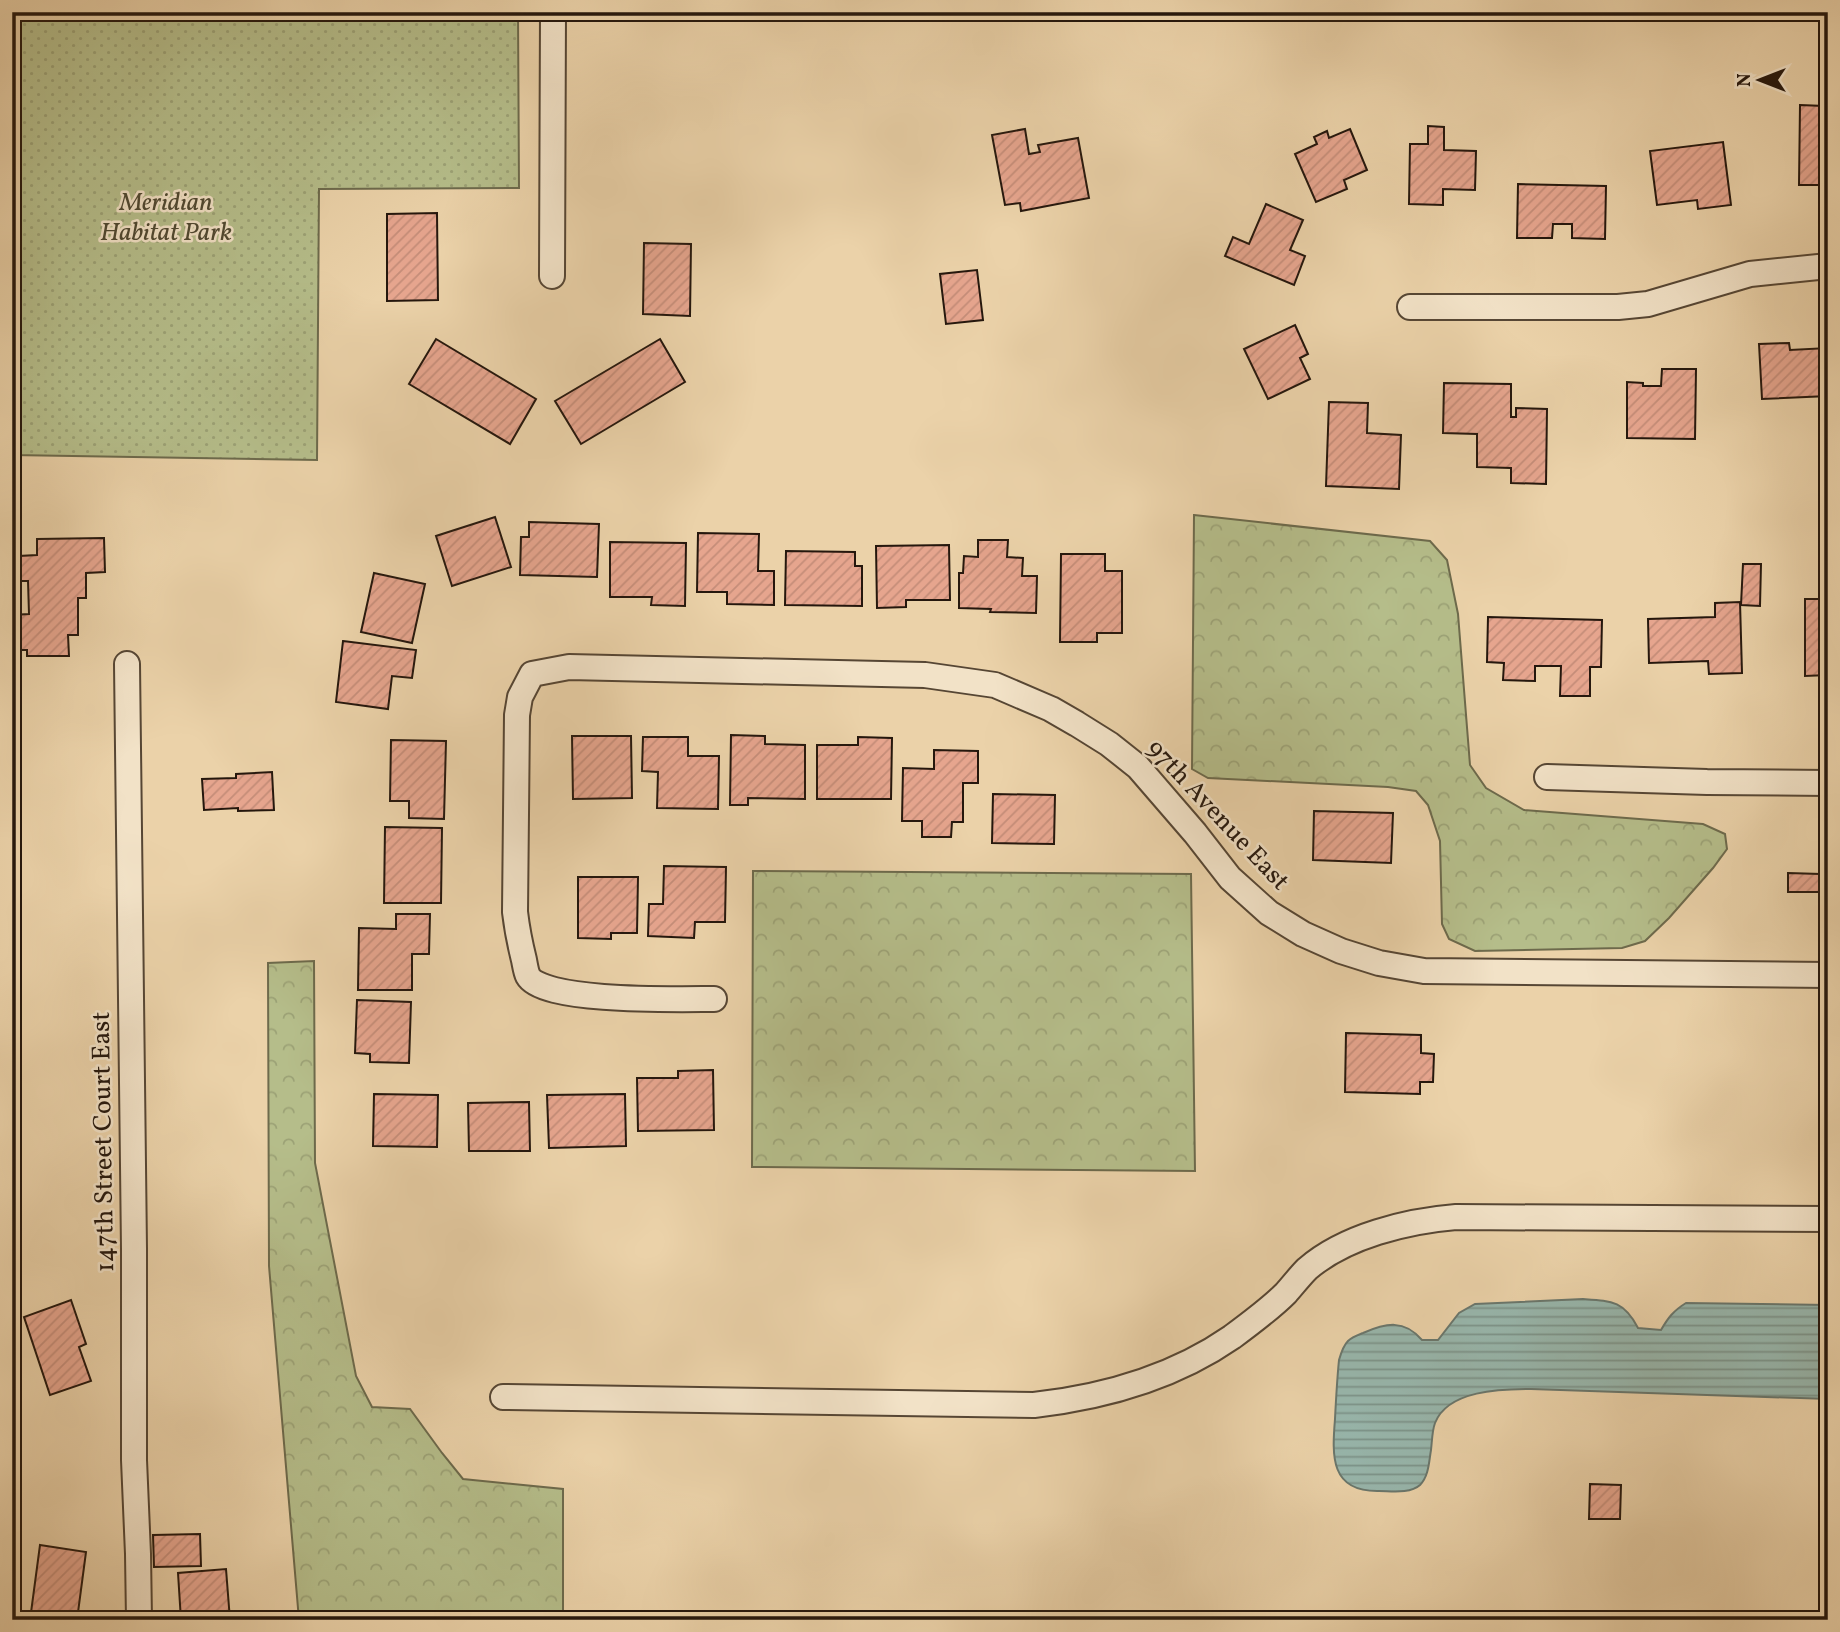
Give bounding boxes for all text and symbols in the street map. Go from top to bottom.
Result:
north arrow [1724,46,1794,116]
text: N [1732,73,1758,87]
park label: Meridian Habitat Park [100,185,232,251]
street label: 97th Avenue East [1138,732,1297,899]
street label: 147th Street Court East [84,1011,124,1273]

